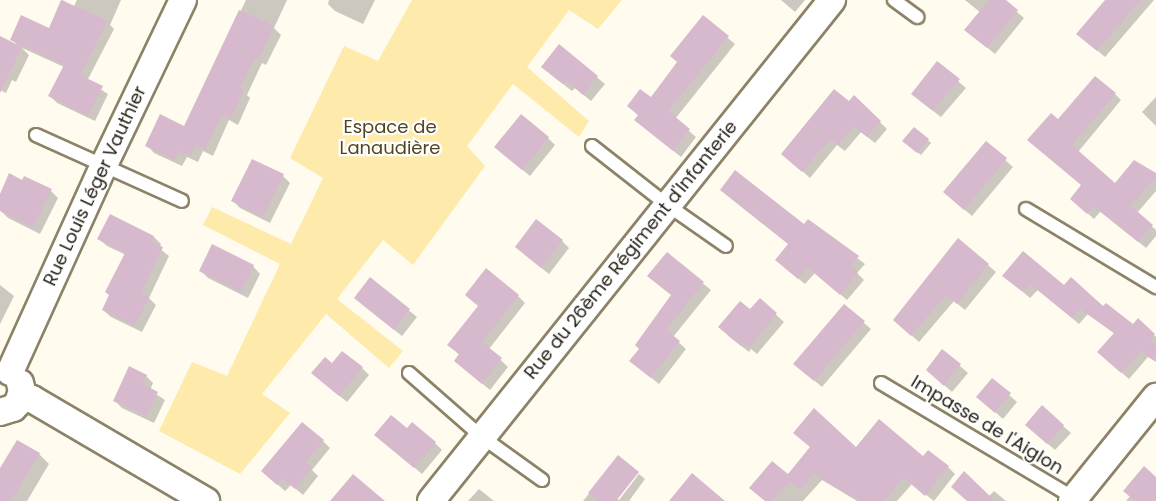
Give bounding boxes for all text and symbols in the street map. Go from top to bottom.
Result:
street label: Rue Louis Léger Vauthier [39,83,151,289]
street label: Rue du 26ème Régiment d'Infanterie [520,116,742,384]
park label: Espace de Lanaudière [340,117,440,160]
street label: Impasse de l'Aiglon [907,371,1067,479]

